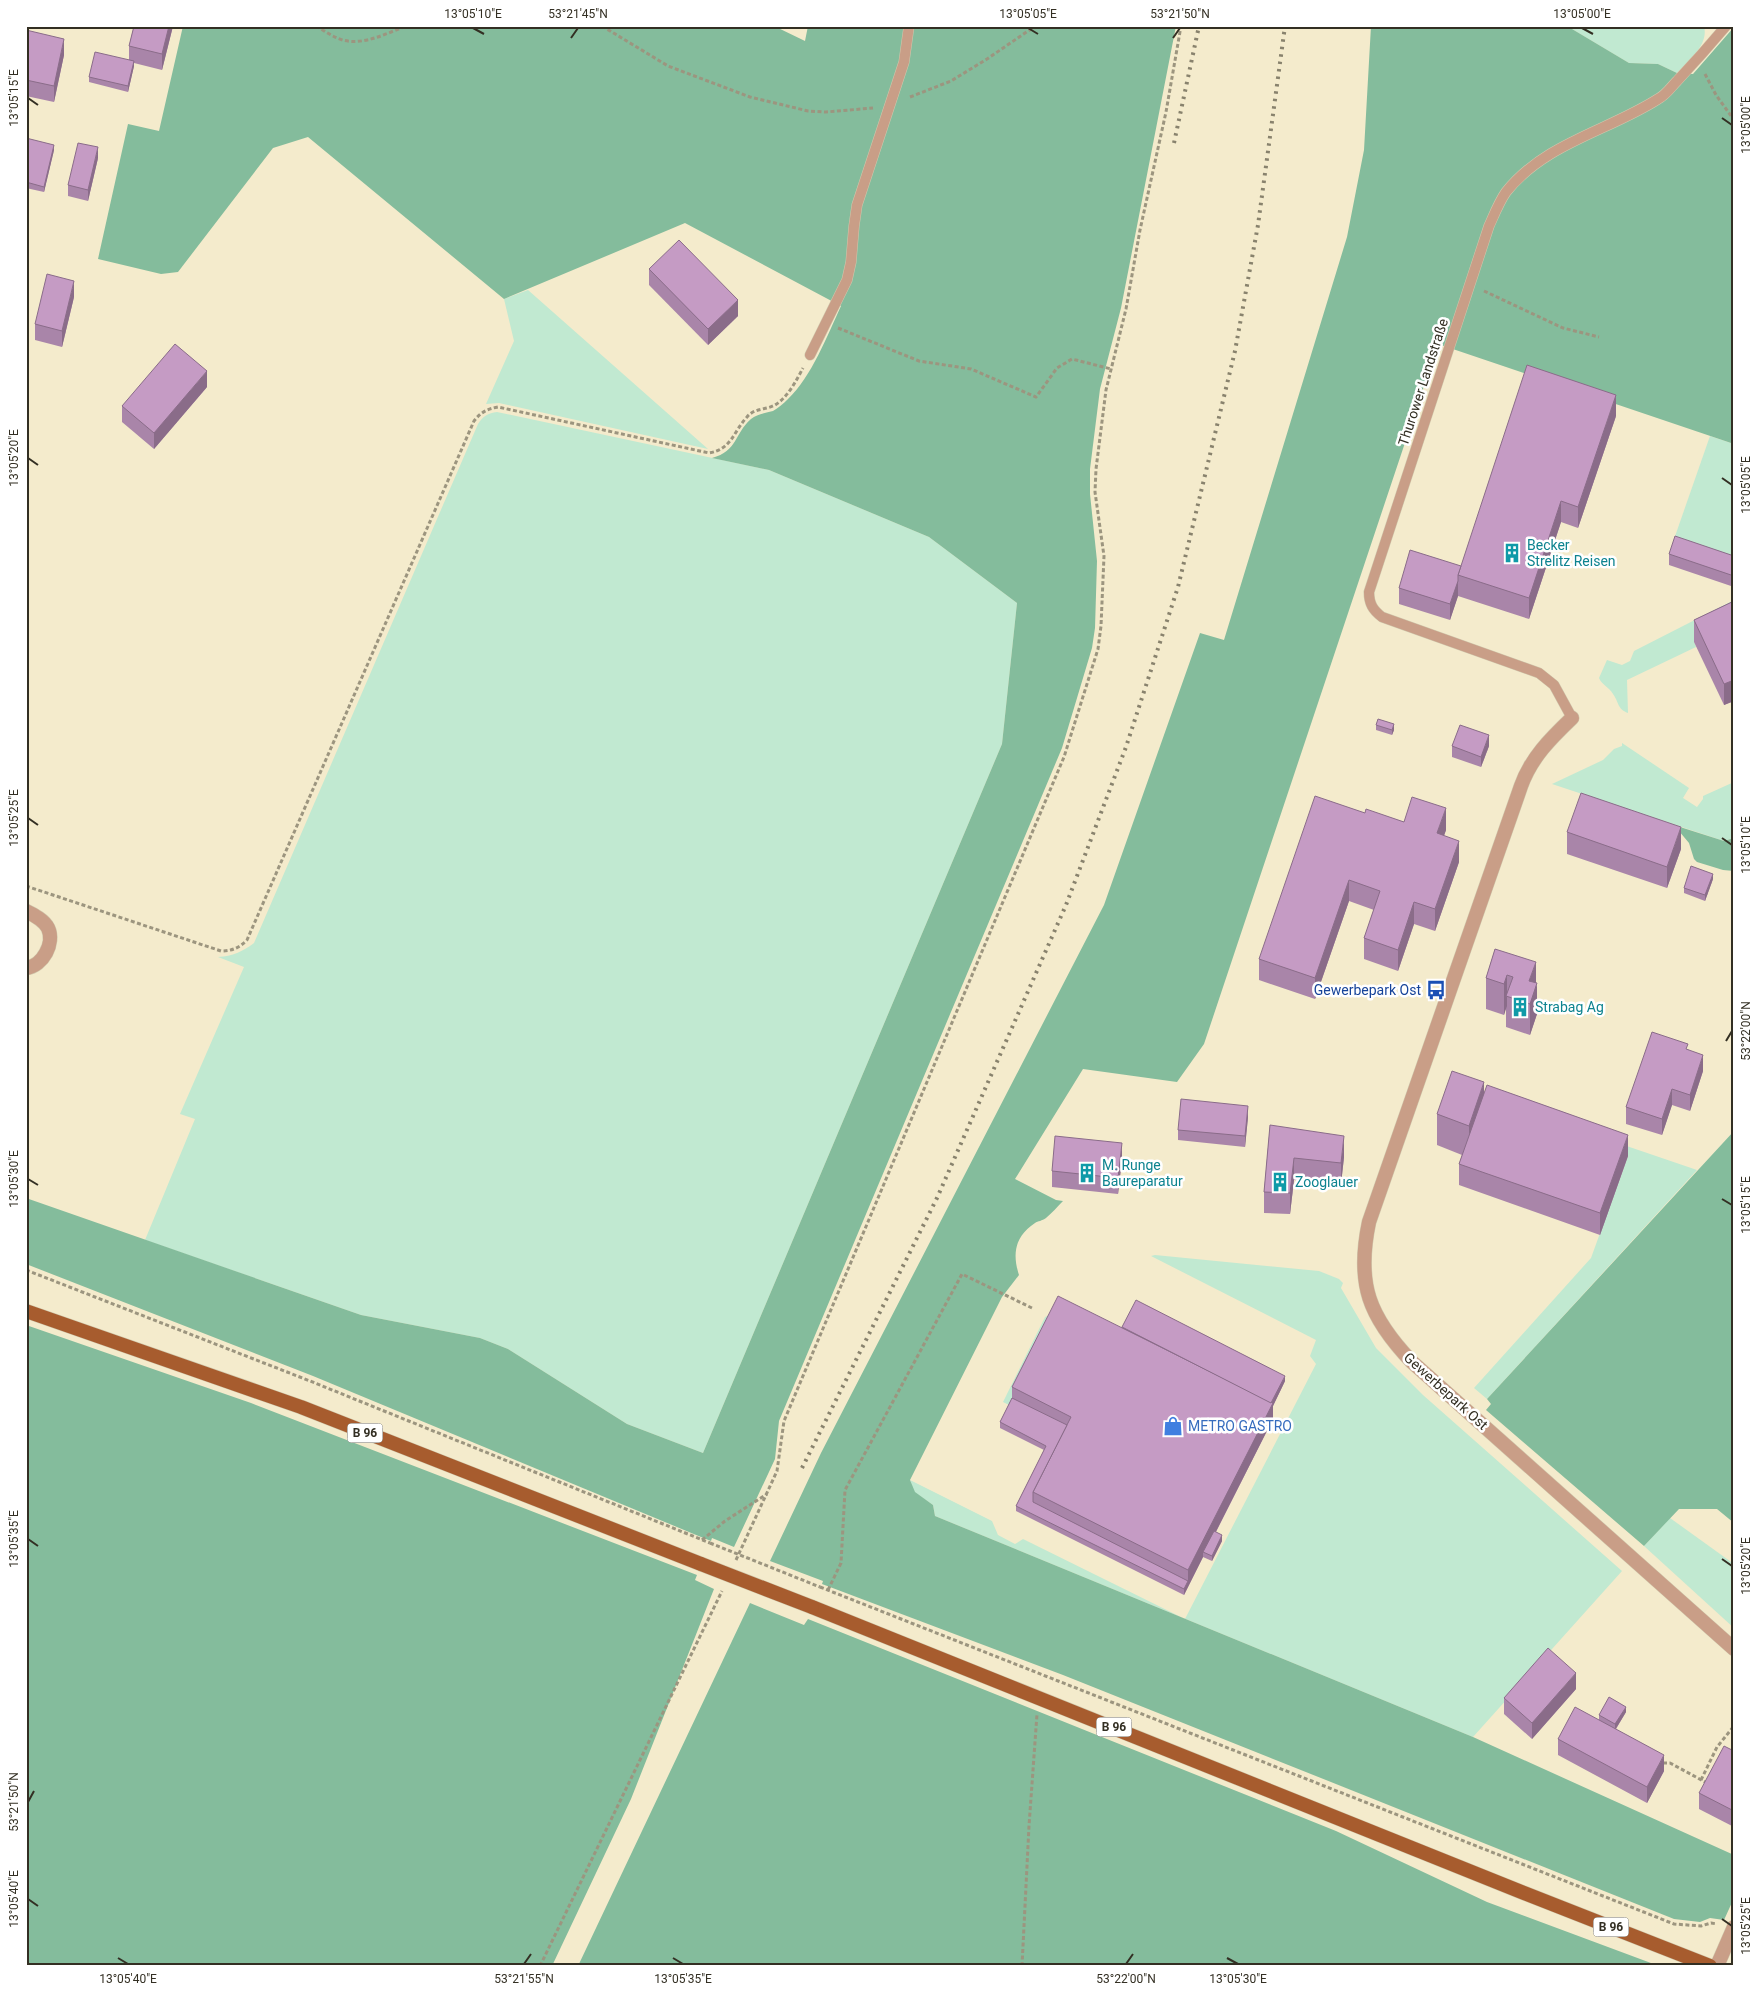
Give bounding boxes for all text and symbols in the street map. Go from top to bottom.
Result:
text: 13°05'10"E [444,7,502,21]
text: 53°21'45"N [548,7,608,21]
text: 13°05'05"E [999,7,1057,21]
text: 53°21'50"N [1150,7,1210,21]
text: 13°05'00"E [1553,7,1611,21]
text: 13°05'15"E [7,69,21,127]
text: 13°05'00"E [1739,96,1753,154]
street label: Thurower Landstraße [1395,316,1451,448]
text: 13°05'20"E [7,429,21,487]
text: 13°05'05"E [1739,456,1753,514]
place label: Becker Strelitz Reisen [1527,537,1616,569]
building icon: Becker Strelitz Reisen [1501,542,1523,564]
text: 13°05'25"E [7,789,21,847]
text: 13°05'10"E [1739,816,1753,874]
bus stop icon: Gewerbepark Ost [1425,979,1447,1001]
place label: Gewerbepark Ost [1314,982,1421,998]
building icon: Strabag Ag [1509,996,1531,1018]
place label: Strabag Ag [1535,999,1604,1015]
text: 53°22'00"N [1739,1001,1753,1061]
text: 13°05'30"E [7,1150,21,1208]
place label: M. Runge Baureparatur [1102,1157,1183,1189]
building icon: M. Runge Baureparatur [1076,1162,1098,1184]
building icon: Zooglauer [1269,1171,1291,1193]
place label: Zooglauer [1295,1174,1358,1190]
text: 13°05'15"E [1739,1176,1753,1234]
street label: Gewerbepark Ost [1401,1349,1491,1433]
shop icon: METRO GASTRO [1162,1415,1184,1437]
place label: METRO GASTRO [1188,1418,1292,1434]
road number: B 96 [348,1424,382,1442]
text: 13°05'35"E [7,1510,21,1568]
text: 13°05'20"E [1739,1537,1753,1595]
road number: B 96 [1096,1718,1132,1736]
text: 53°21'50"N [7,1772,21,1832]
text: 13°05'40"E [7,1870,21,1928]
text: 13°05'25"E [1739,1897,1753,1955]
road number: B 96 [1594,1918,1628,1936]
text: 13°05'40"E [99,1972,157,1986]
text: 53°21'55"N [494,1972,554,1986]
text: 13°05'35"E [654,1972,712,1986]
text: 53°22'00"N [1096,1972,1156,1986]
text: 13°05'30"E [1209,1972,1267,1986]

